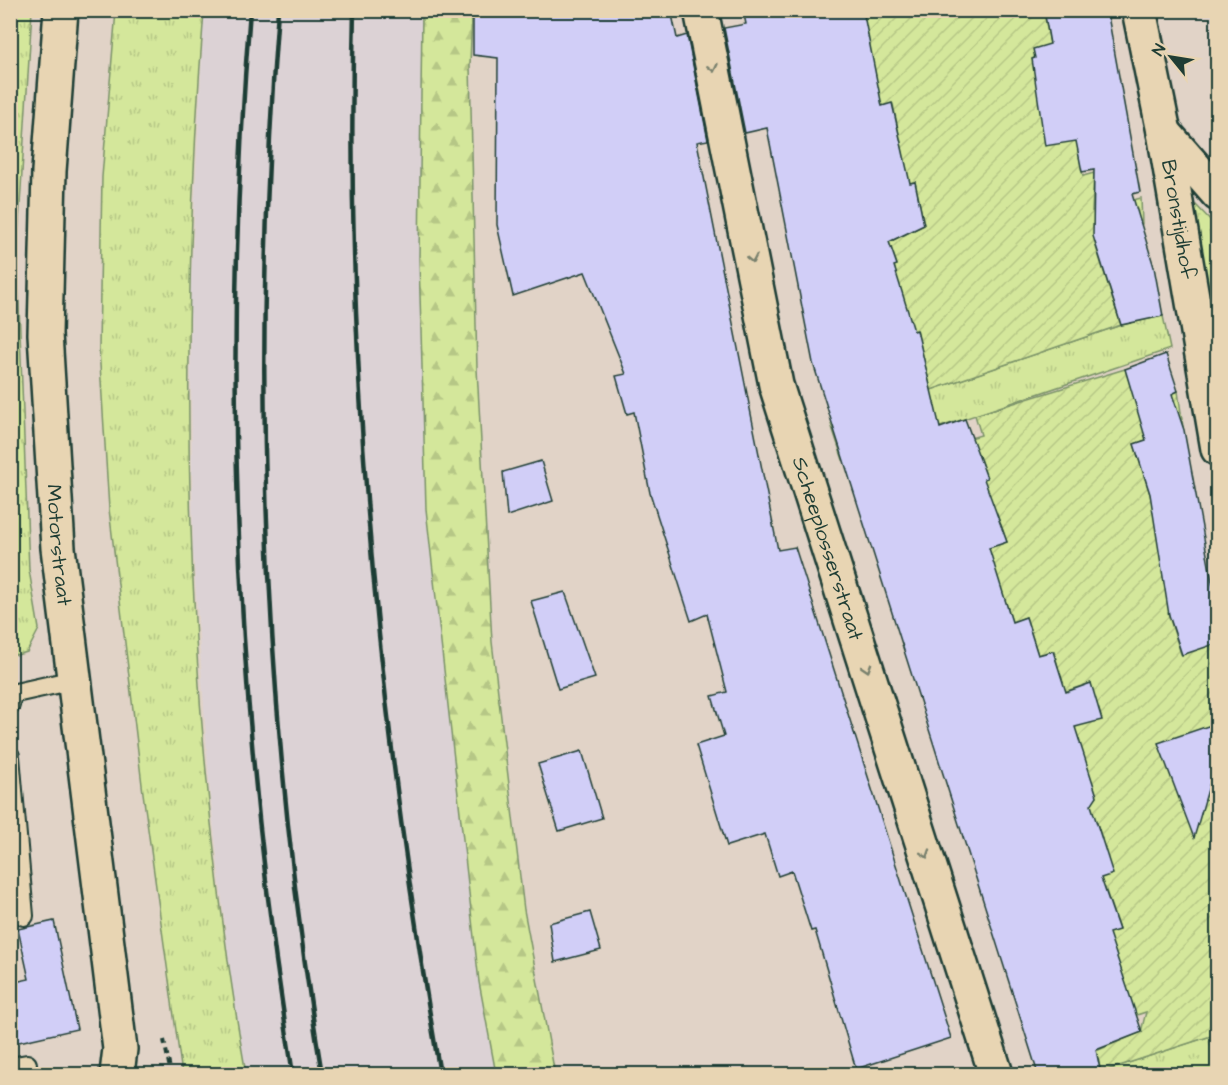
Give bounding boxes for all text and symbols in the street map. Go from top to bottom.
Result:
north arrow [1141,27,1201,87]
text: N [1147,40,1171,60]
one-way arrow [706,62,719,72]
street label: Bronstijdhof [1154,157,1203,281]
one-way arrow [745,253,758,263]
street label: Scheeplosserstraat [785,453,871,644]
street label: Motorstraat [40,484,80,608]
one-way arrow [860,662,872,673]
one-way arrow [919,848,931,859]

